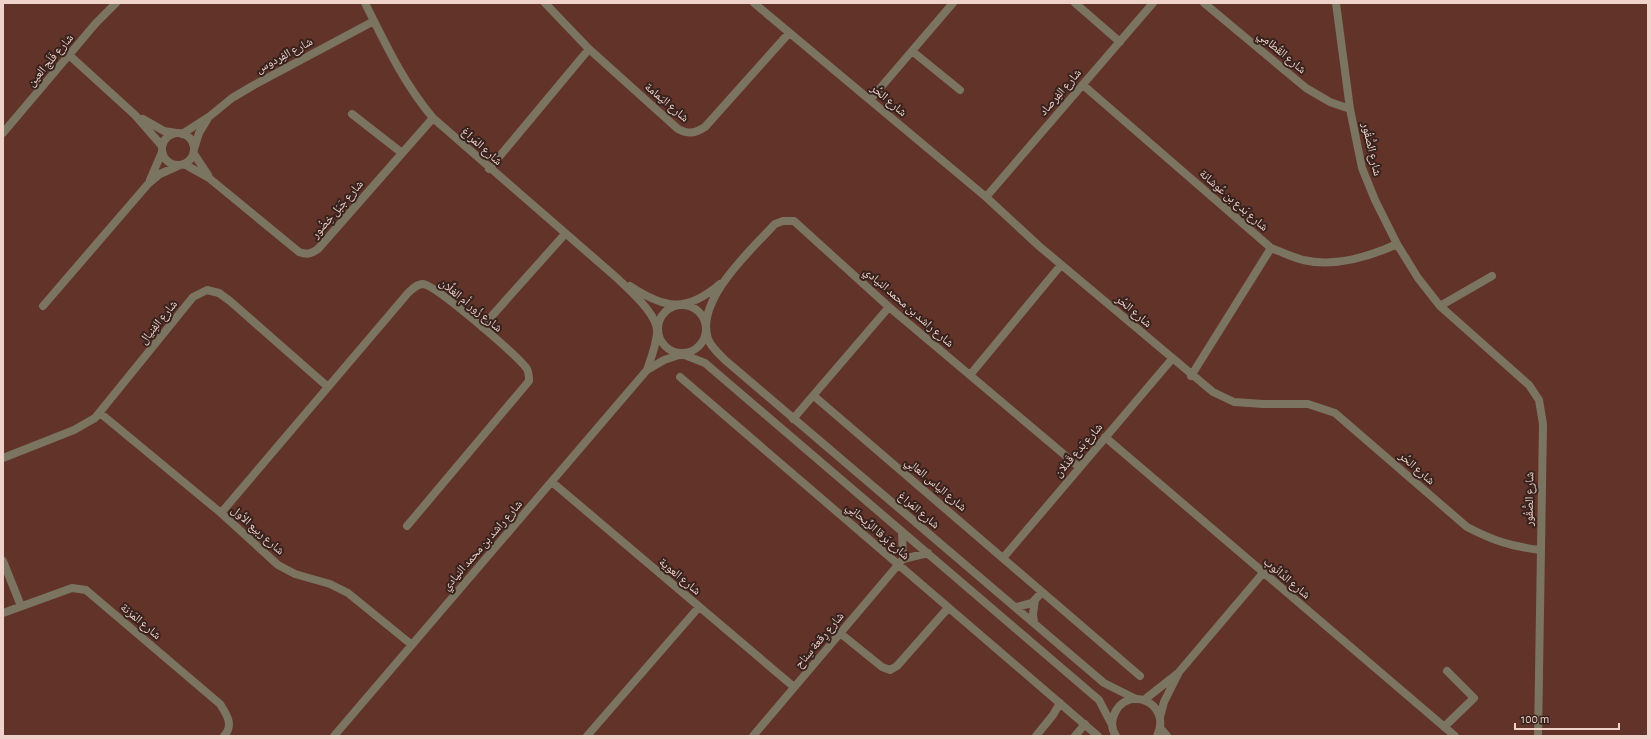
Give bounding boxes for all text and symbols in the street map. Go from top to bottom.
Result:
street label: شارع القُطامِي [1253,28,1309,79]
street label: شارع فَلَج العين [24,31,77,90]
street label: شارع الفِردوس [254,35,315,77]
street label: شارع الفِرصاد [1037,66,1085,119]
street label: شارع اليَمامة [641,80,691,125]
street label: شارع الحُر [867,81,909,120]
street label: شارع الصُّقُور [1358,120,1385,177]
street label: شارع المَراغ [458,125,505,169]
street label: شارع بَدع بن عُوشانة [1196,167,1271,235]
street label: شارع جَبَل خِضُور [308,178,367,242]
street label: شارع راشد بن محمد النيادي [859,265,956,352]
street label: شارع زُور أم الغلَّان [436,274,506,336]
street label: شارع الحُر [1112,292,1154,331]
street label: شارع الفِنيال [137,298,181,348]
street label: شارع بَدع قَذلان [1051,420,1106,481]
street label: شارع الحُر [1395,449,1437,488]
street label: شارع الياس العالِي [900,455,969,516]
street label: شارع الصُّقُور [1522,472,1537,527]
street label: شارع المَراغ [895,489,942,532]
street label: شارع راشد بن محمد النيادي [440,498,527,595]
street label: شارع بَرقا الرِّيحانِي [841,500,912,565]
street label: شارع ربيع الأول [228,503,287,558]
street label: شارع العوية [656,555,703,598]
street label: شارع الدَّانُوب [1260,555,1313,602]
street label: شارع المَزنة [117,601,164,643]
street label: شارع رِقعة سِناح [792,610,848,672]
scale bar [1515,705,1619,731]
text: 100 m [1521,713,1549,725]

